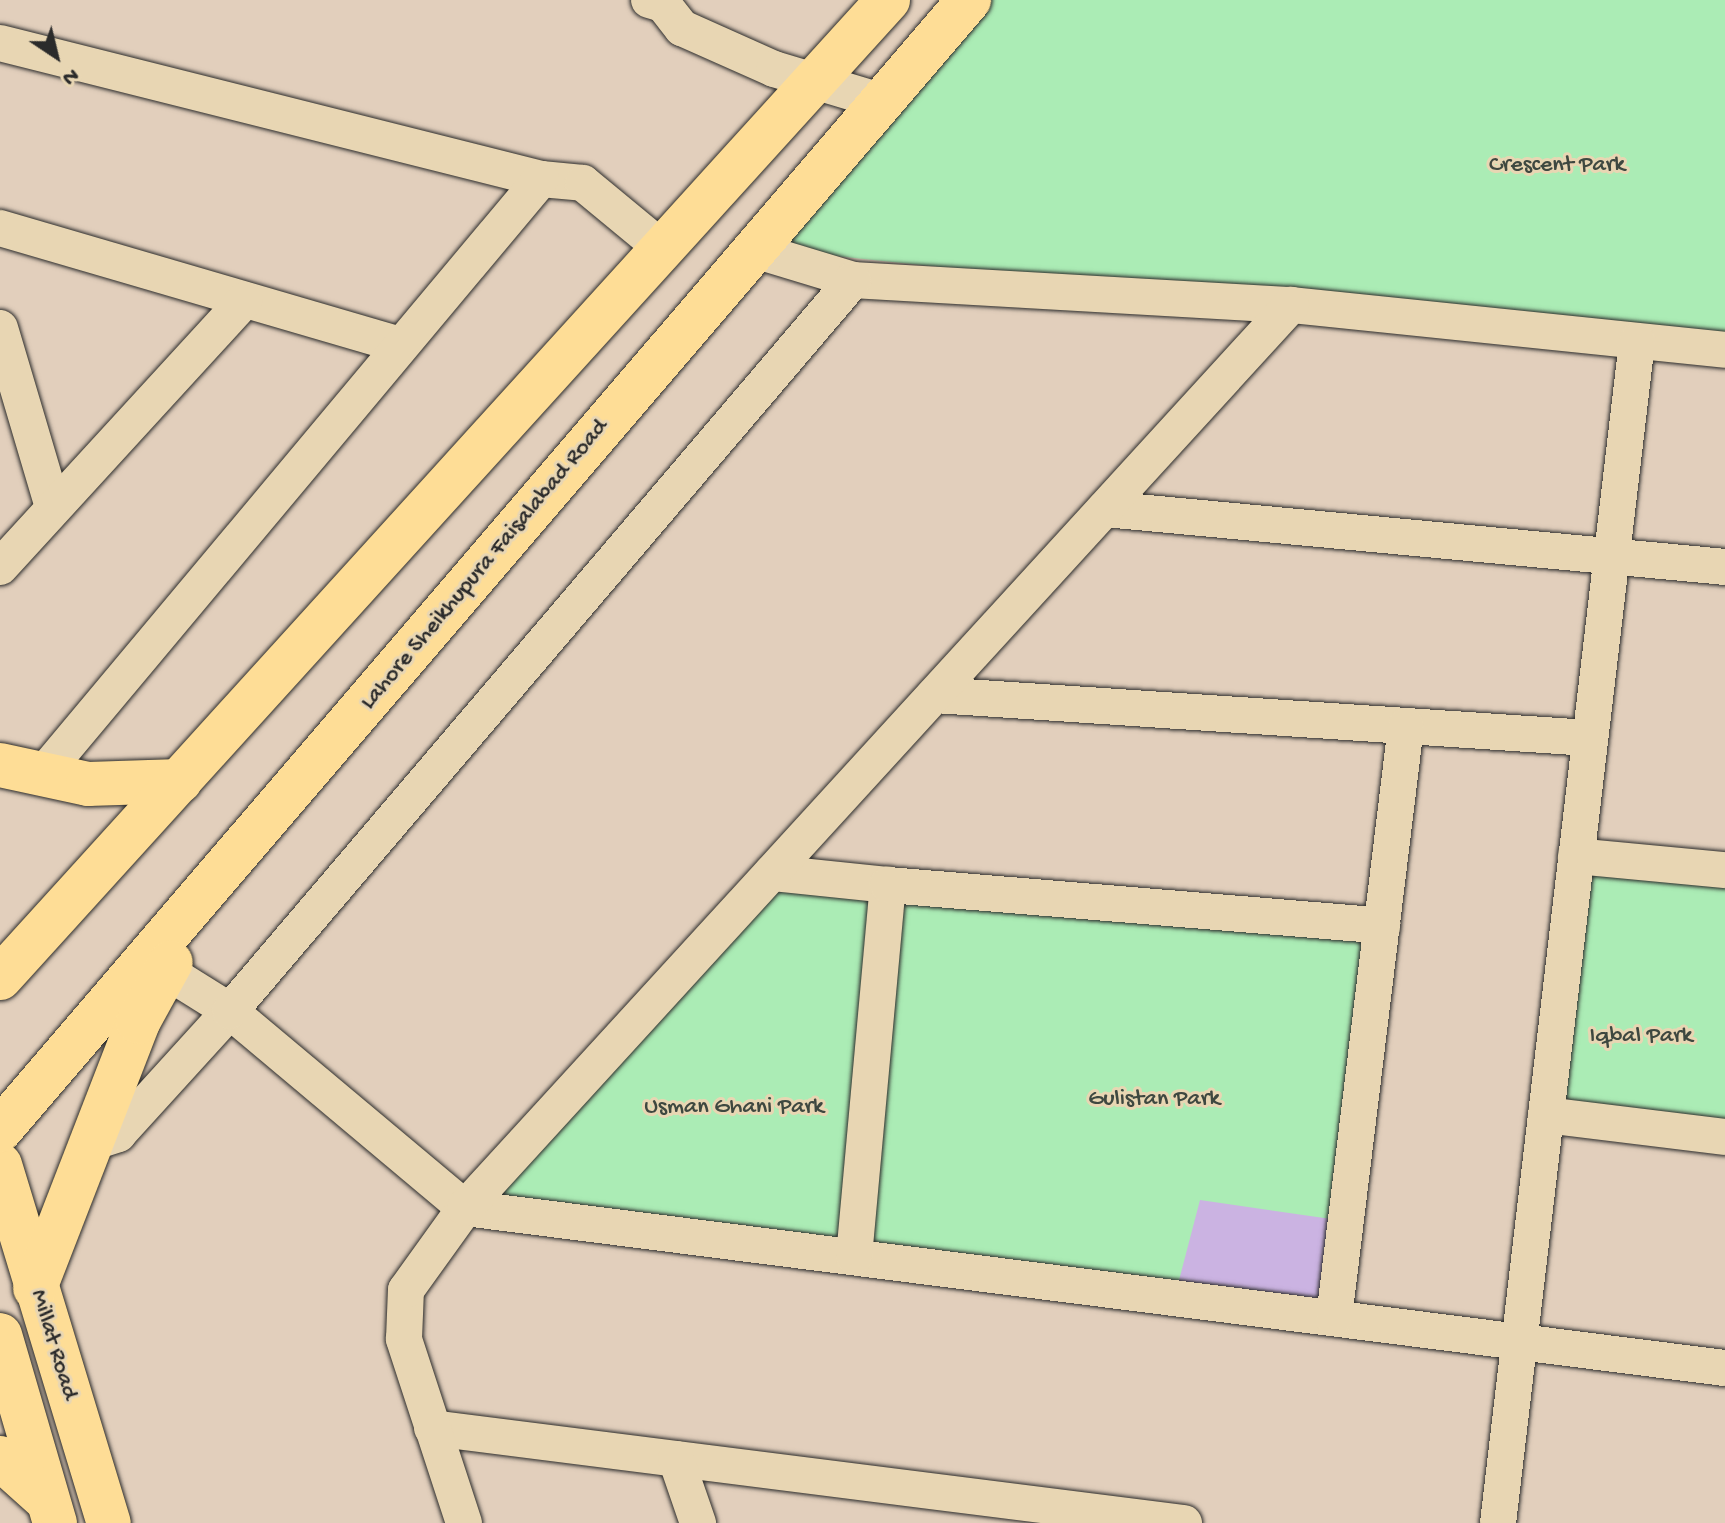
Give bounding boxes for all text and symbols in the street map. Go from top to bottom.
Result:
north arrow [16,16,96,96]
text: N [56,61,83,90]
park label: Crescent Park [1489,152,1625,180]
street label: Lahore Sheikhupura Faisalabad Road [355,414,615,716]
park label: Iqbal Park [1590,1023,1692,1051]
park label: Gulistan Park [1088,1086,1220,1114]
park label: Usman Ghani Park [644,1094,824,1122]
street label: Millat Road [23,1286,83,1404]

